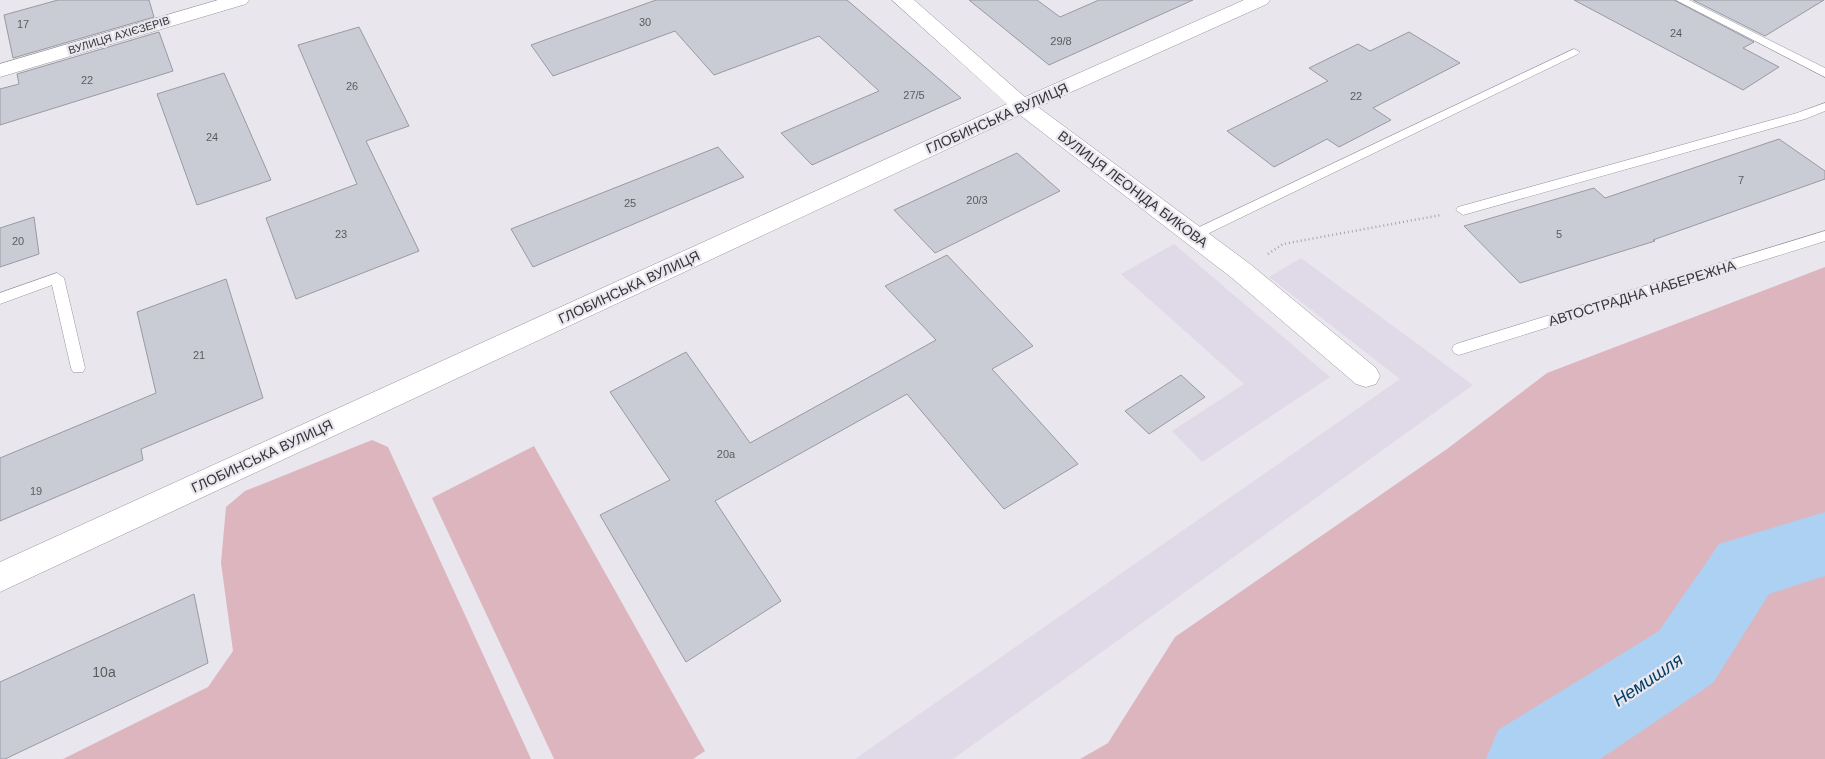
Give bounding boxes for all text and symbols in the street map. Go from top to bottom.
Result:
street label: ВУЛИЦЯ АХІЄЗЕРІВ [67,14,171,56]
house number: 30 [639,16,651,28]
house number: 17 [17,18,29,30]
house number: 24 [1670,27,1682,39]
house number: 29/8 [1050,35,1072,47]
house number: 22 [81,74,93,86]
street label: ГЛОБИНСЬКА ВУЛИЦЯ [923,79,1071,157]
house number: 26 [346,80,358,92]
house number: 27/5 [903,89,925,101]
house number: 22 [1350,90,1362,102]
street label: ВУЛИЦЯ ЛЕОНІДА БИКОВА [1055,127,1212,251]
house number: 24 [206,131,218,143]
house number: 7 [1738,174,1744,186]
house number: 20/3 [966,194,988,206]
house number: 25 [624,197,636,209]
house number: 23 [335,228,347,240]
house number: 5 [1556,228,1562,240]
house number: 20 [12,235,24,247]
street label: ГЛОБИНСЬКА ВУЛИЦЯ [556,247,702,327]
street label: АВТОСТРАДНА НАБЕРЕЖНА [1547,257,1738,329]
house number: 21 [193,349,205,361]
street label: ГЛОБИНСЬКА ВУЛИЦЯ [189,416,335,496]
house number: 20а [717,448,736,460]
house number: 19 [30,485,42,497]
water label: Немишля [1609,649,1687,711]
house number: 10а [92,664,116,680]

